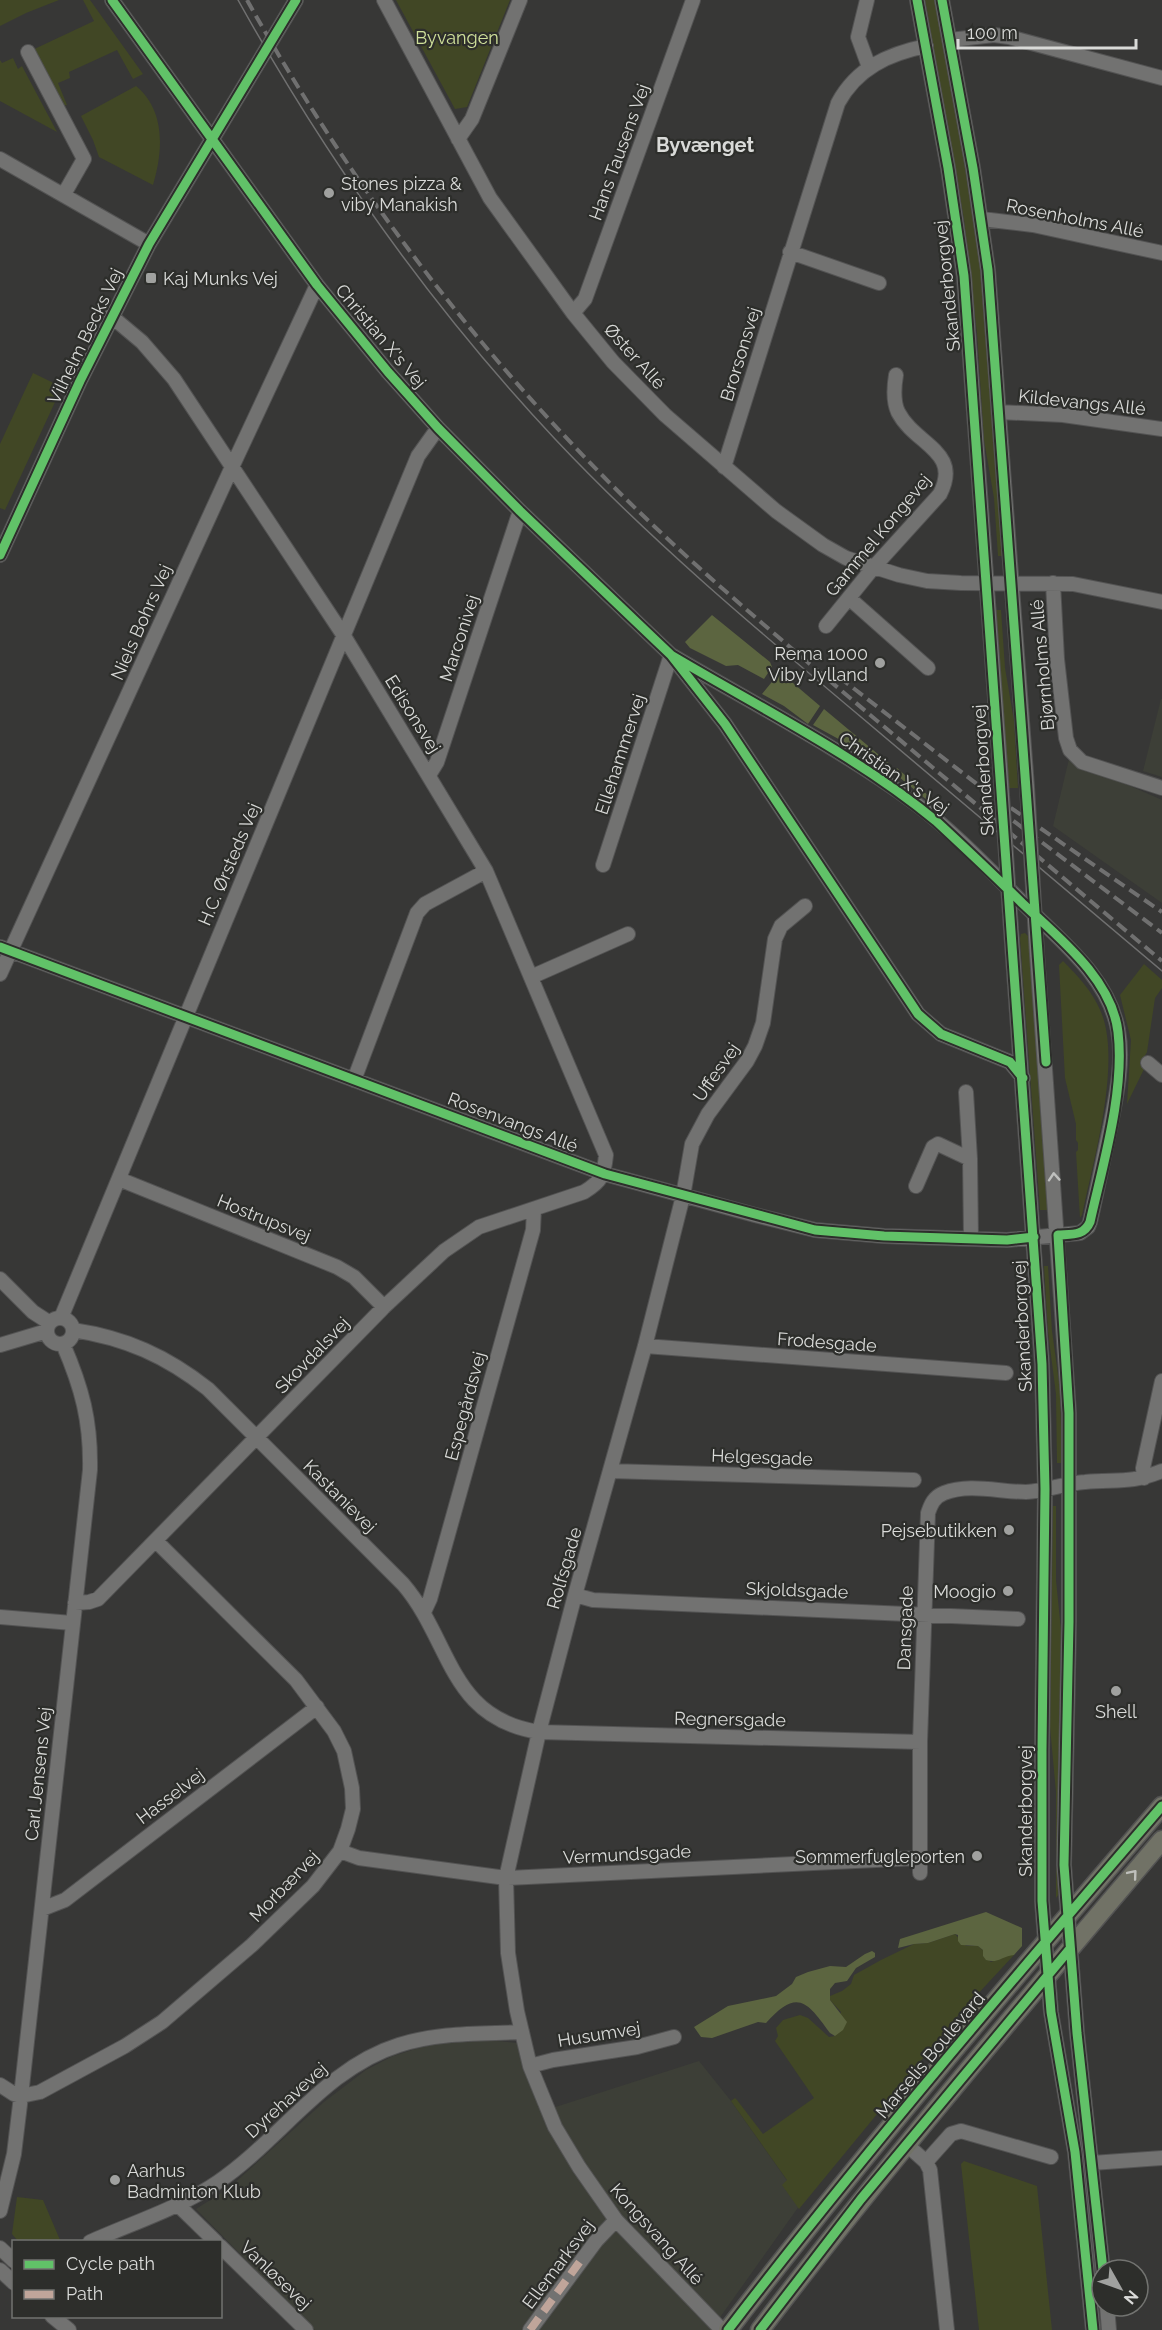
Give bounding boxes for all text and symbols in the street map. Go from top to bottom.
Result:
scale bar [958,12,1136,50]
text: 100 m [967,22,1018,43]
park label: Byvangen [415,27,499,48]
street label: Hans Tausens Vej [585,81,653,223]
district label: Byvænget [656,133,754,157]
place label: Stones pizza & viby Manakish [341,173,462,215]
marker: Stones pizza & viby Manakish [322,186,336,200]
street label: Rosenholms Allé [1004,194,1146,242]
street label: Skanderborgvej [930,219,964,353]
street label: Vilhelm Becks Vej [43,265,127,407]
place label: Kaj Munks Vej [163,268,278,289]
marker: Kaj Munks Vej [144,271,158,285]
street label: Christian X's Vej [331,280,431,392]
street label: Brorsonsvej [716,304,764,404]
street label: Øster Allé [600,319,670,393]
street label: Kildevangs Allé [1017,385,1147,419]
street label: Gammel Kongevej [821,470,935,600]
street label: Niels Bohrs Vej [106,561,176,683]
street label: Marconivej [435,592,483,684]
street label: Bjørnholms Allé [1026,598,1058,731]
place label: Rema 1000 Viby Jylland [768,643,868,685]
marker: Rema 1000 Viby Jylland [873,656,887,670]
street label: Edisonsvej [381,671,445,757]
street label: Ellehammervej [591,691,649,817]
street label: Skanderborgvej [968,704,998,836]
street label: Christian X's Vej [835,727,953,819]
street label: H.C. Ørsteds Vej [194,800,264,928]
street label: Uffesvej [688,1039,744,1105]
street label: Rosenvangs Allé [445,1088,581,1157]
one-way arrow [1047,1172,1060,1181]
street label: Hostrupsvej [214,1190,314,1246]
street label: Skanderborgvej [1008,1260,1036,1392]
street label: Skovdalsvej [270,1312,354,1398]
street label: Frodesgade [776,1328,878,1356]
street label: Espegårdsvej [440,1349,490,1463]
street label: Helgesgade [711,1445,814,1469]
street label: Kastanievej [299,1455,381,1537]
place label: Pejsebutikken [881,1520,997,1541]
marker: Pejsebutikken [1002,1523,1016,1537]
street label: Rolfsgade [542,1524,586,1611]
street label: Skjoldsgade [745,1578,849,1602]
place label: Moogio [933,1581,996,1602]
marker: Moogio [1001,1584,1015,1598]
street label: Dansgade [893,1585,917,1671]
marker: Shell [1109,1684,1123,1698]
place label: Shell [1095,1701,1137,1722]
street label: Carl Jensens Vej [21,1706,55,1842]
street label: Regnersgade [674,1708,787,1730]
street label: Skanderborgvej [1015,1745,1036,1877]
street label: Hasselvej [132,1764,208,1828]
street label: Vermundsgade [562,1840,692,1868]
street label: Morbærvej [245,1846,323,1926]
place label: Sommerfugleporten [795,1846,965,1867]
marker: Sommerfugleporten [970,1849,984,1863]
one-way arrow [1126,1870,1137,1881]
street label: Marselis Boulevard [871,1988,989,2122]
street label: Husumvej [556,2017,642,2051]
street label: Dyrehavevej [241,2058,331,2142]
place label: Aarhus Badminton Klub [127,2160,261,2202]
marker: Aarhus Badminton Klub [108,2173,122,2187]
street label: Kongsvang Allé [606,2179,708,2289]
street label: Ellemarksvej [518,2215,598,2313]
street label: Vanløsevej [236,2236,316,2314]
legend [12,2240,222,2318]
text: Cycle path [66,2253,155,2274]
north arrow [1090,2258,1150,2318]
text: Path [66,2283,103,2304]
text: N [1120,2287,1142,2308]

